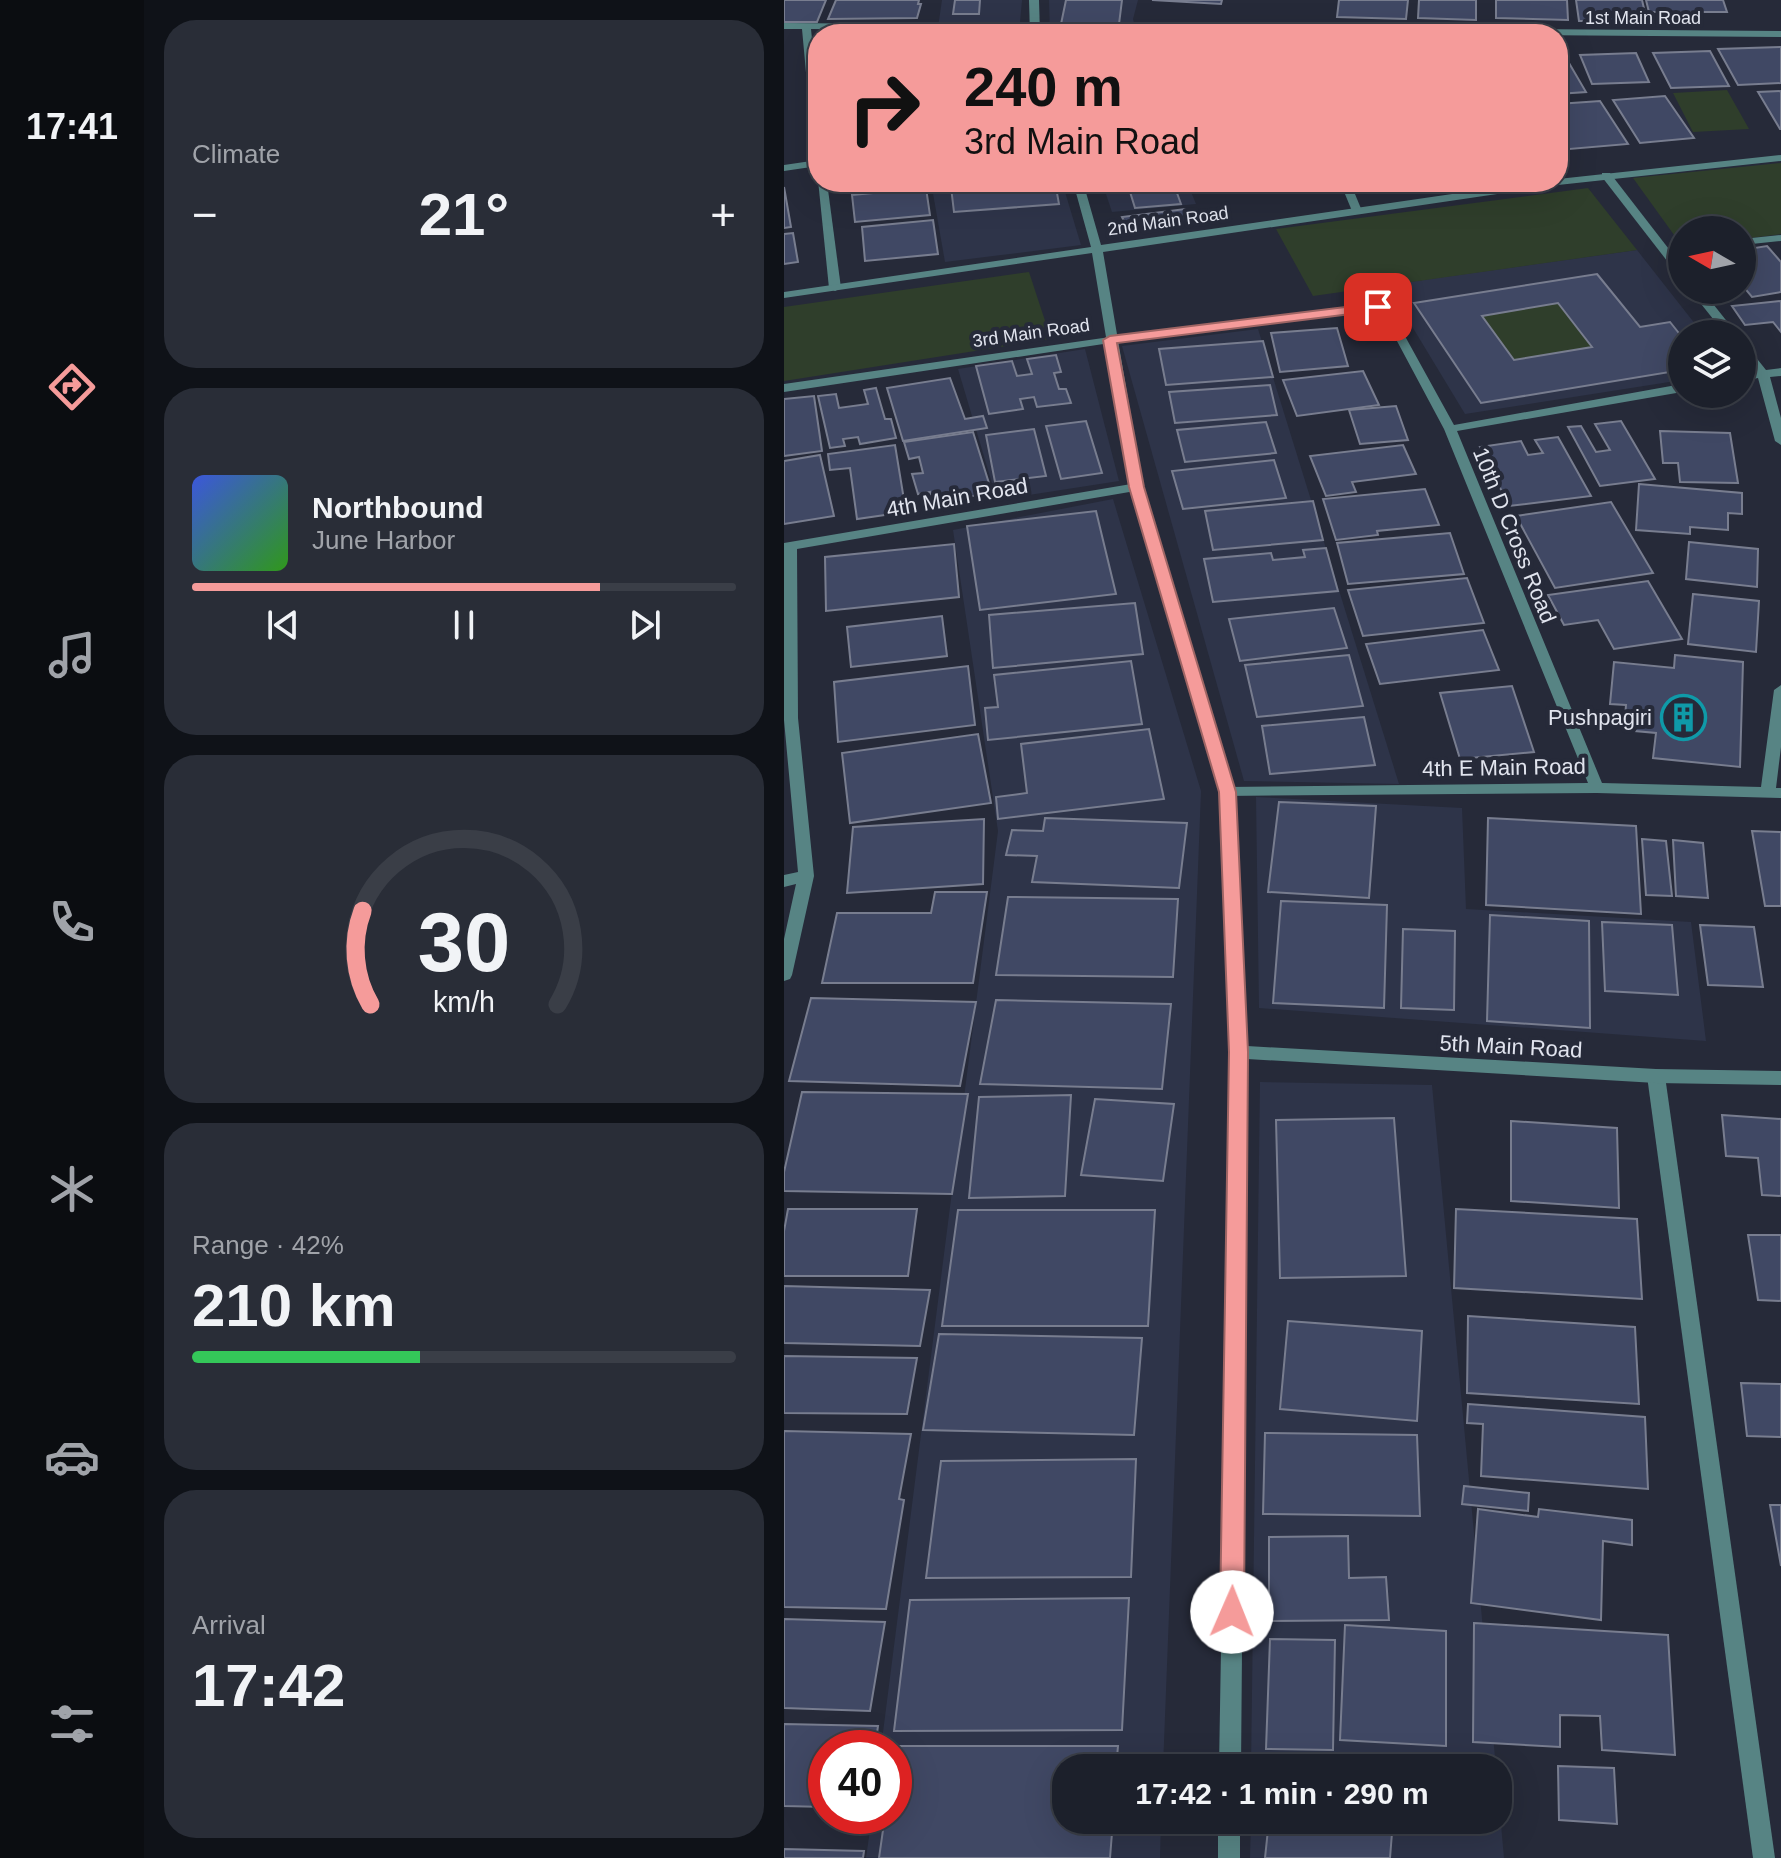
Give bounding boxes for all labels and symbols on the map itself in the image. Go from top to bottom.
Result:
street label: 1st Main Road [1585,8,1701,28]
street label: 2nd Main Road [1106,203,1230,239]
north arrow [1668,216,1756,304]
pin [1344,273,1412,341]
street label: 3rd Main Road [971,315,1091,351]
street label: 10th D Cross Road [1468,444,1561,627]
street label: 4th Main Road [884,473,1030,522]
building icon: Pushpagiri [1659,693,1707,741]
place label: Pushpagiri [1548,705,1652,730]
street label: 4th E Main Road [1422,754,1586,781]
street label: 5th Main Road [1439,1030,1583,1063]
position arrow [1190,1570,1274,1654]
speed limit sign: 40 [808,1730,912,1834]

